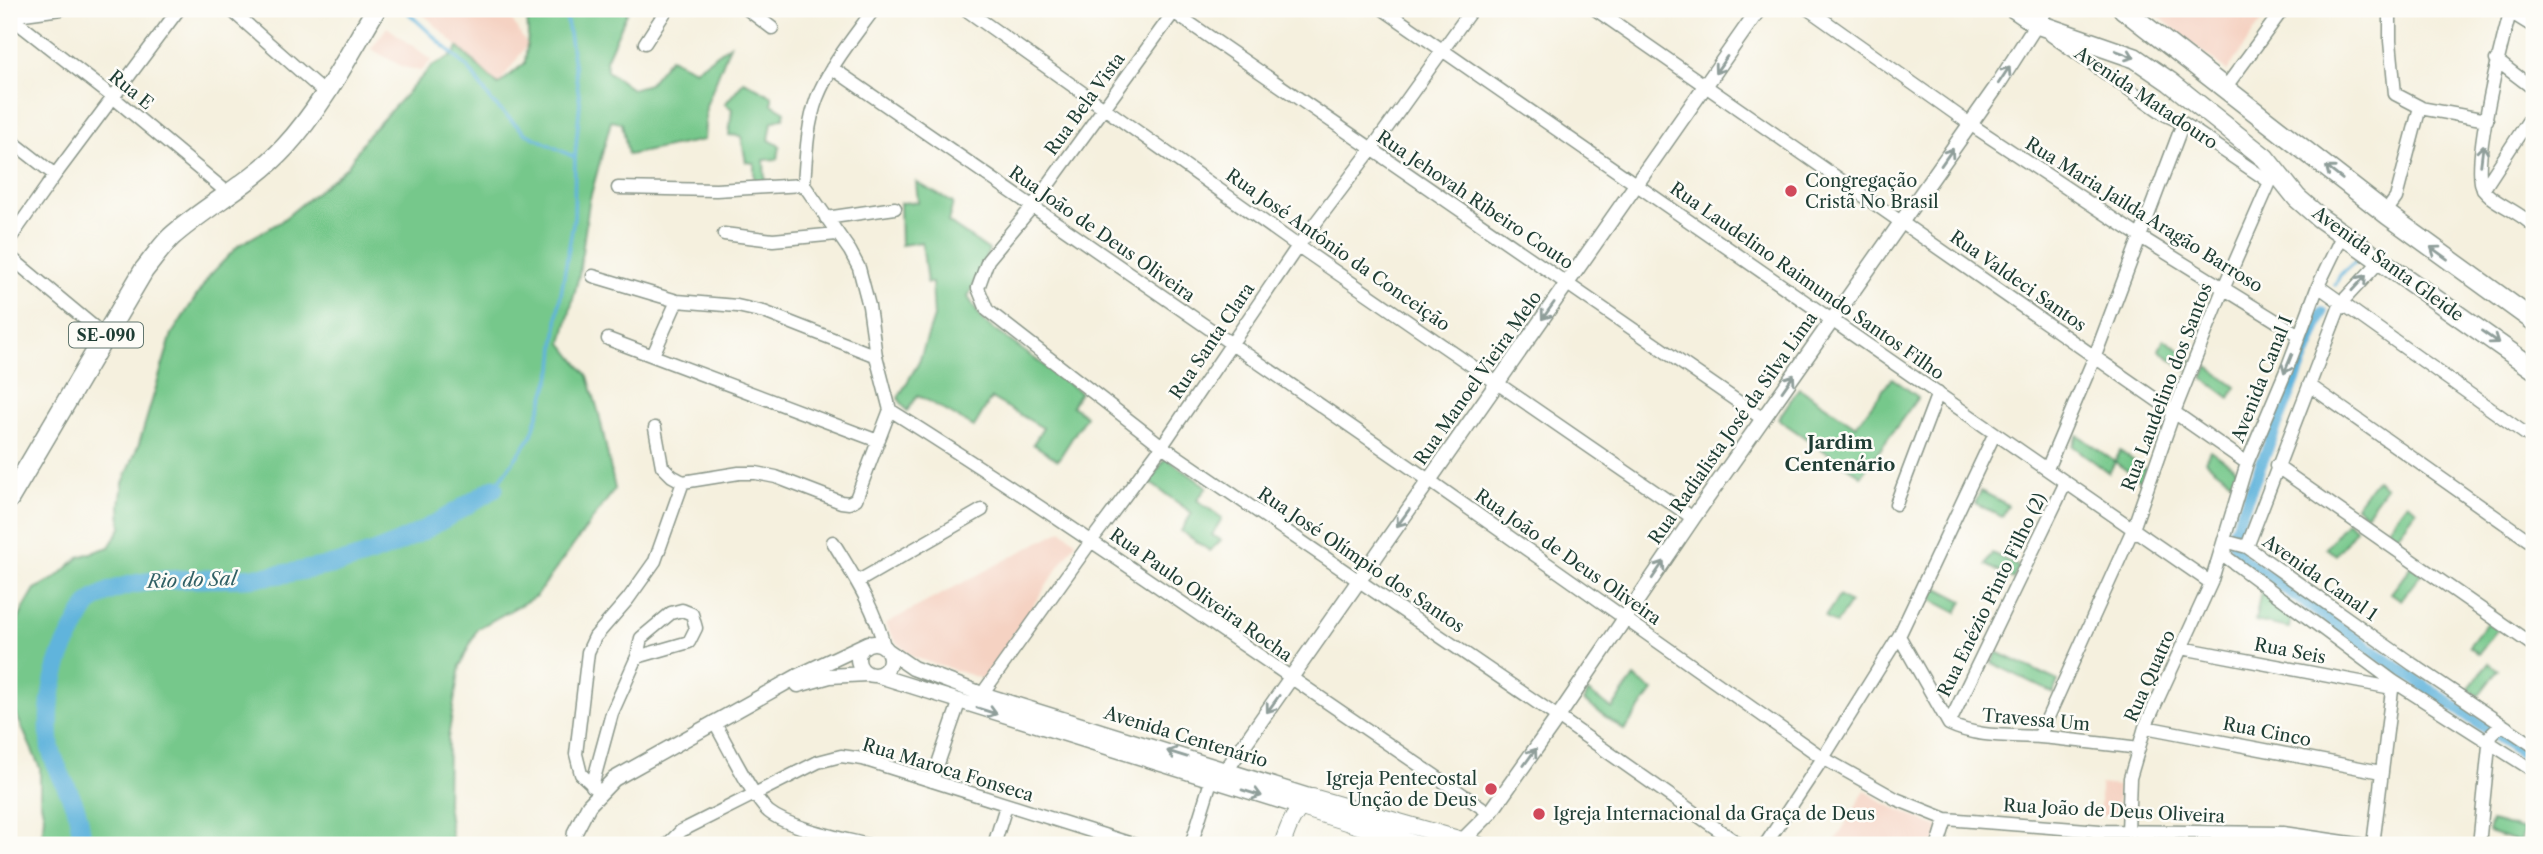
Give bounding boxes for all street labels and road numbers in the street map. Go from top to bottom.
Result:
street label: Avenida Matadouro [2069,41,2222,154]
street label: Rua Bela Vista [1040,48,1130,160]
street label: Rua E [104,65,158,115]
street label: Rua Jehovah Ribeiro Couto [1372,126,1578,274]
street label: Rua Maria Jailda Aragão Barroso [2021,133,2267,297]
street label: Rua João de Deus Oliveira [1005,161,1200,307]
street label: Rua José Antônio da Conceição [1222,164,1454,336]
street label: Rua Laudelino Raimundo Santos Filho [1666,177,1948,385]
street label: Avenida Santa Gleide [2307,201,2468,326]
street label: Rua Valdeci Santos [1946,226,2090,336]
street label: Rua Santa Clara [1165,278,1259,403]
street label: Rua Laudelino dos Santos [2117,280,2217,494]
street label: Rua Manoel Vieira Melo [1409,287,1547,469]
street label: Rua Radialista José da Silva Lima [1644,307,1822,549]
street label: Avenida Canal I [2226,313,2297,446]
road number: SE-090 [69,322,143,348]
street label: Rua José Olímpio dos Santos [1254,483,1468,637]
street label: Rua João de Deus Oliveira [1471,484,1666,630]
street label: Rua Enézio Pinto Filho (2) [1933,489,2051,701]
street label: Rua Paulo Oliveira Rocha [1105,524,1297,667]
street label: Avenida Canal 1 [2258,530,2382,626]
street label: Rua Quatro [2120,626,2180,726]
street label: Rua Seis [2252,633,2328,669]
street label: Avenida Centenário [1101,701,1270,772]
street label: Travessa Um [1981,704,2091,736]
street label: Rua Cinco [2221,713,2313,751]
street label: Rua Maroca Fonseca [860,733,1037,807]
street label: Rua João de Deus Oliveira [2002,794,2226,828]

